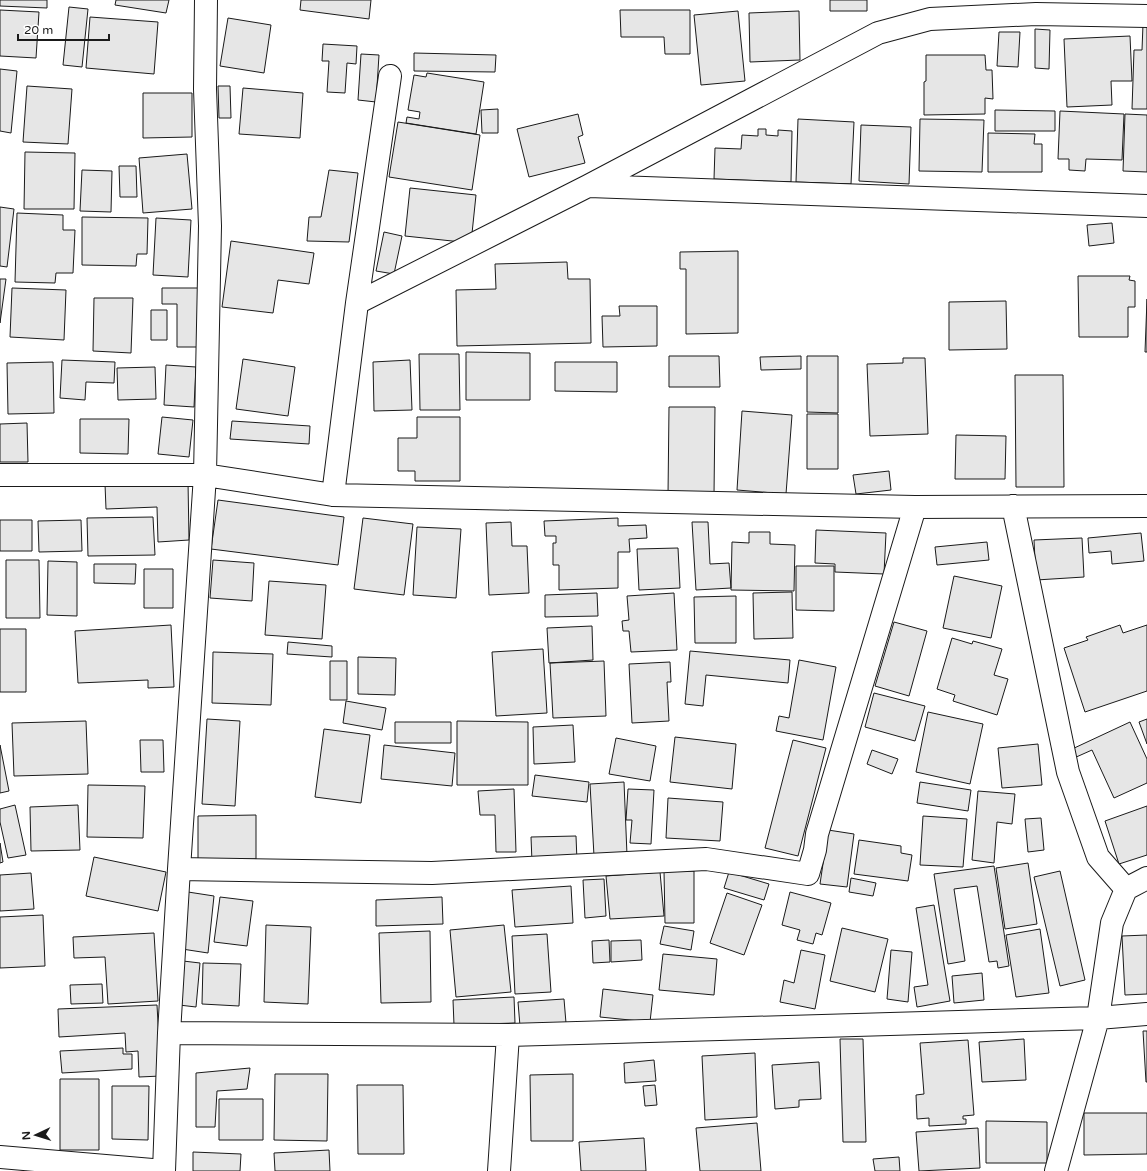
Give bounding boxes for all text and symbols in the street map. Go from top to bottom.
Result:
scale bar [18,16,109,42]
text: 20 m [24,23,53,37]
north arrow [16,1115,56,1155]
text: N [20,1131,33,1141]

